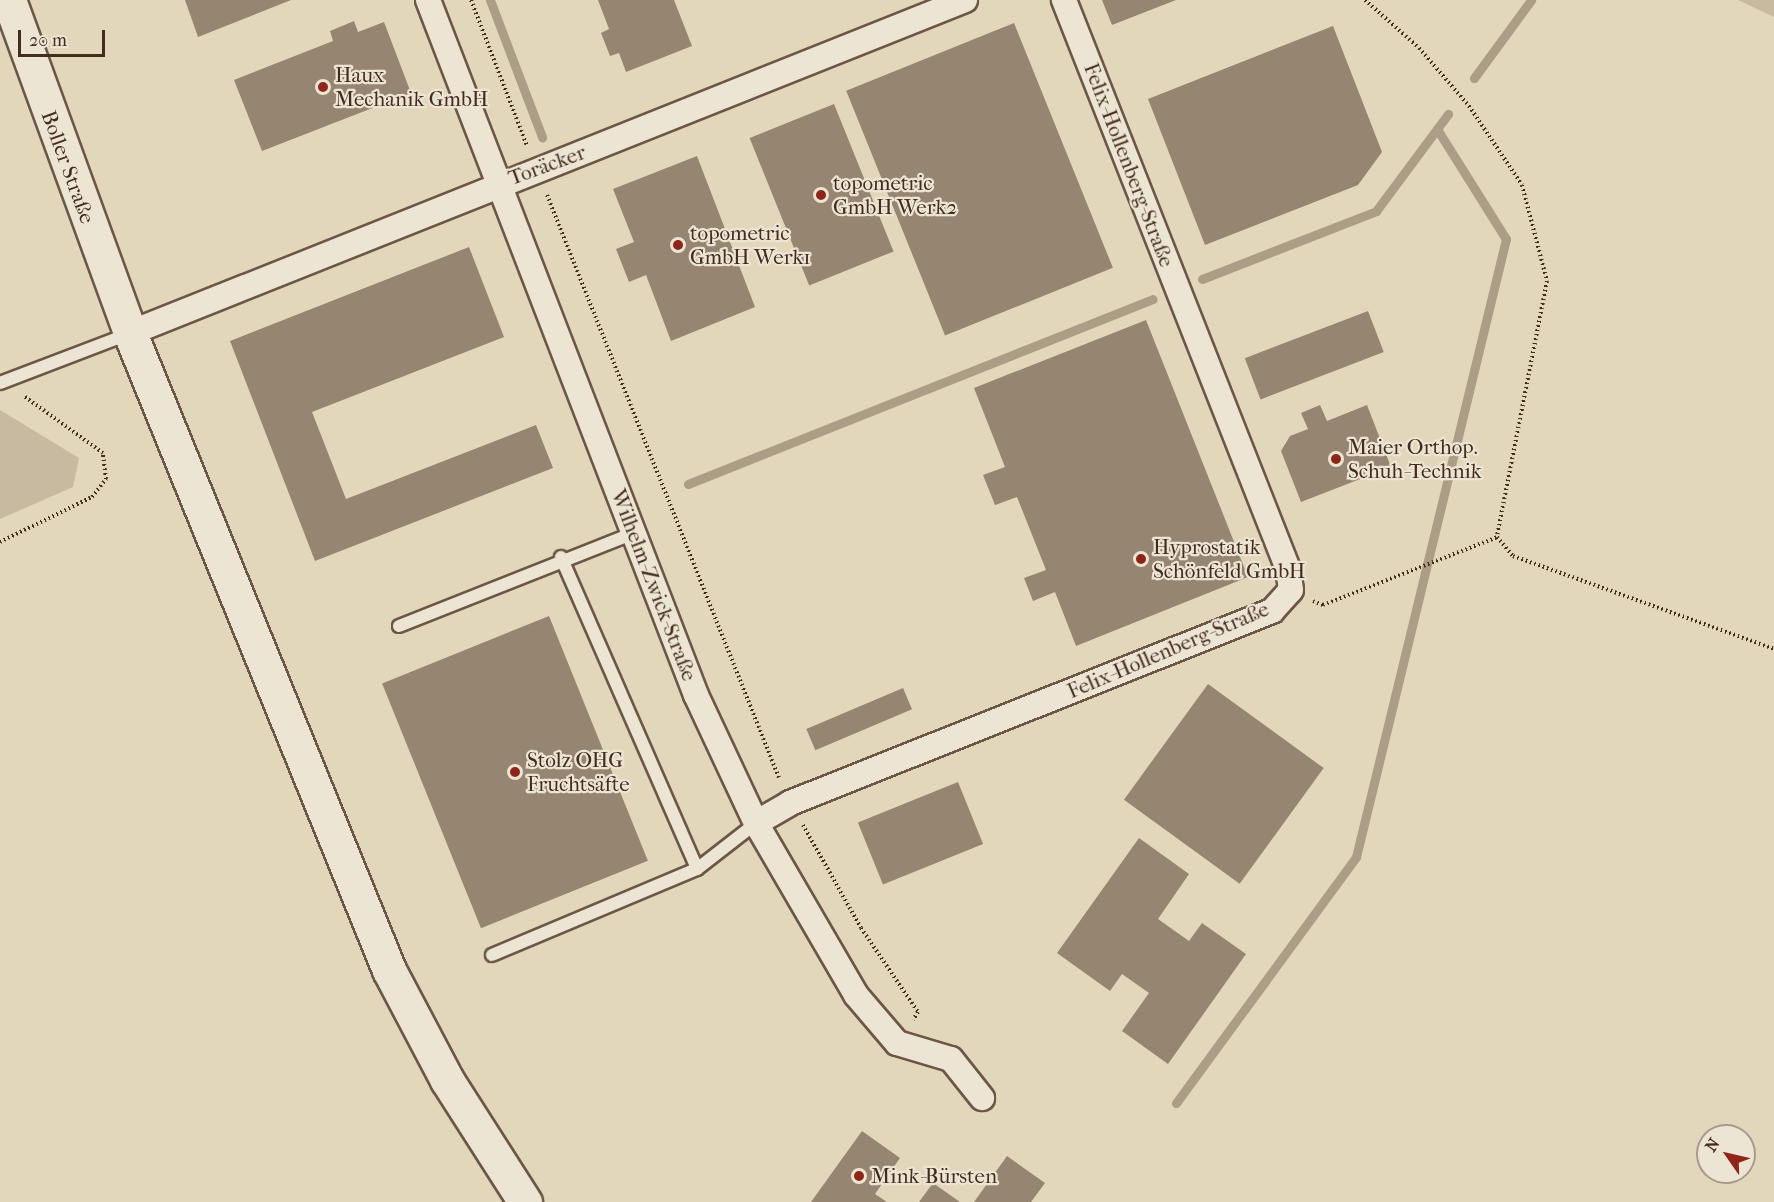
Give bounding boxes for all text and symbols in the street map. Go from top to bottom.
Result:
scale bar [21,18,108,56]
text: 20 m [29,30,67,51]
street label: Felix-Hollenberg-Straße [1078,59,1180,271]
place label: Haux Mechanik GmbH [335,62,488,112]
marker: Haux Mechanik GmbH [316,80,330,94]
street label: Boller Straße [36,107,100,227]
street label: Toräcker [505,139,589,191]
place label: topometric GmbH Werk2 [833,170,957,220]
marker: topometric GmbH Werk2 [814,188,828,202]
place label: topometric GmbH Werk1 [690,220,811,270]
marker: topometric GmbH Werk1 [671,238,685,252]
place label: Maier Orthop. Schuh-Technik [1348,434,1482,484]
marker: Maier Orthop. Schuh-Technik [1329,452,1343,466]
street label: Wilhelm-Zwick-Straße [606,486,702,684]
place label: Hyprostatik Schönfeld GmbH [1153,534,1305,584]
marker: Hyprostatik Schönfeld GmbH [1134,552,1148,566]
street label: Felix-Hollenberg-Straße [1063,596,1273,704]
place label: Stolz OHG Fruchtsäfte [527,747,630,797]
marker: Stolz OHG Fruchtsäfte [508,765,522,779]
north arrow [1696,1124,1756,1184]
text: N [1701,1134,1724,1155]
place label: Mink-Bürsten [871,1163,997,1189]
marker: Mink-Bürsten [852,1169,866,1183]

